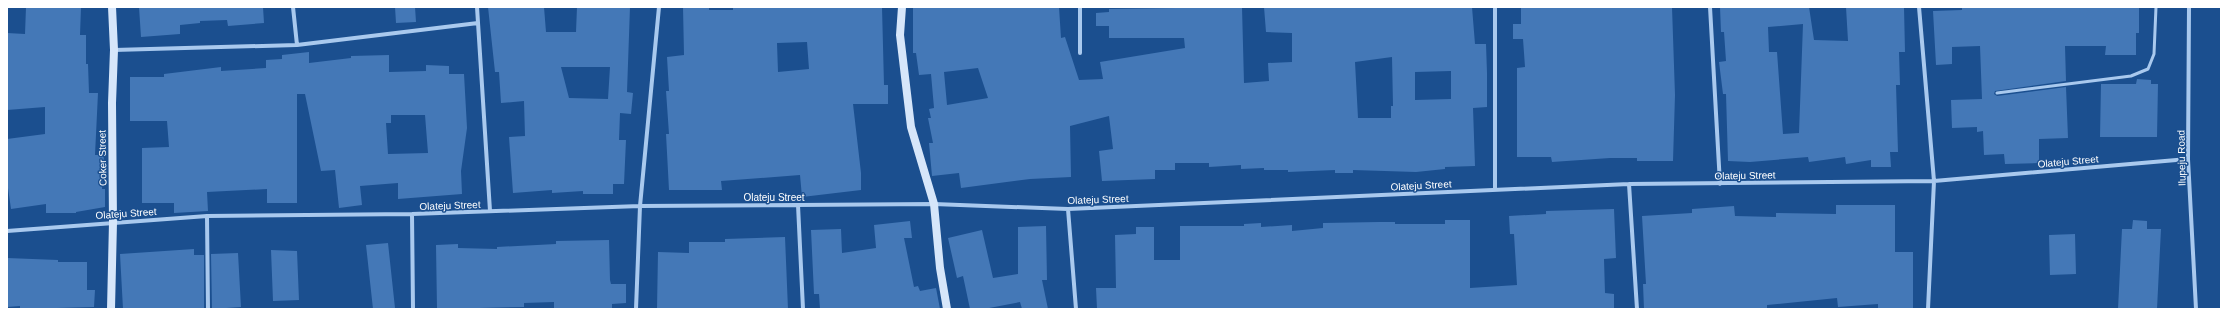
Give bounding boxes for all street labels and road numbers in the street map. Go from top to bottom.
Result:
street label: Coker Street [97,130,108,186]
street label: Ilupeju Road [2176,130,2187,186]
street label: Olateju Street [2037,153,2099,170]
street label: Olateju Street [1714,169,1776,182]
street label: Olateju Street [1390,178,1452,193]
street label: Olateju Street [743,192,805,203]
street label: Olateju Street [1067,193,1129,206]
street label: Olateju Street [419,199,481,212]
street label: Olateju Street [95,206,157,221]

